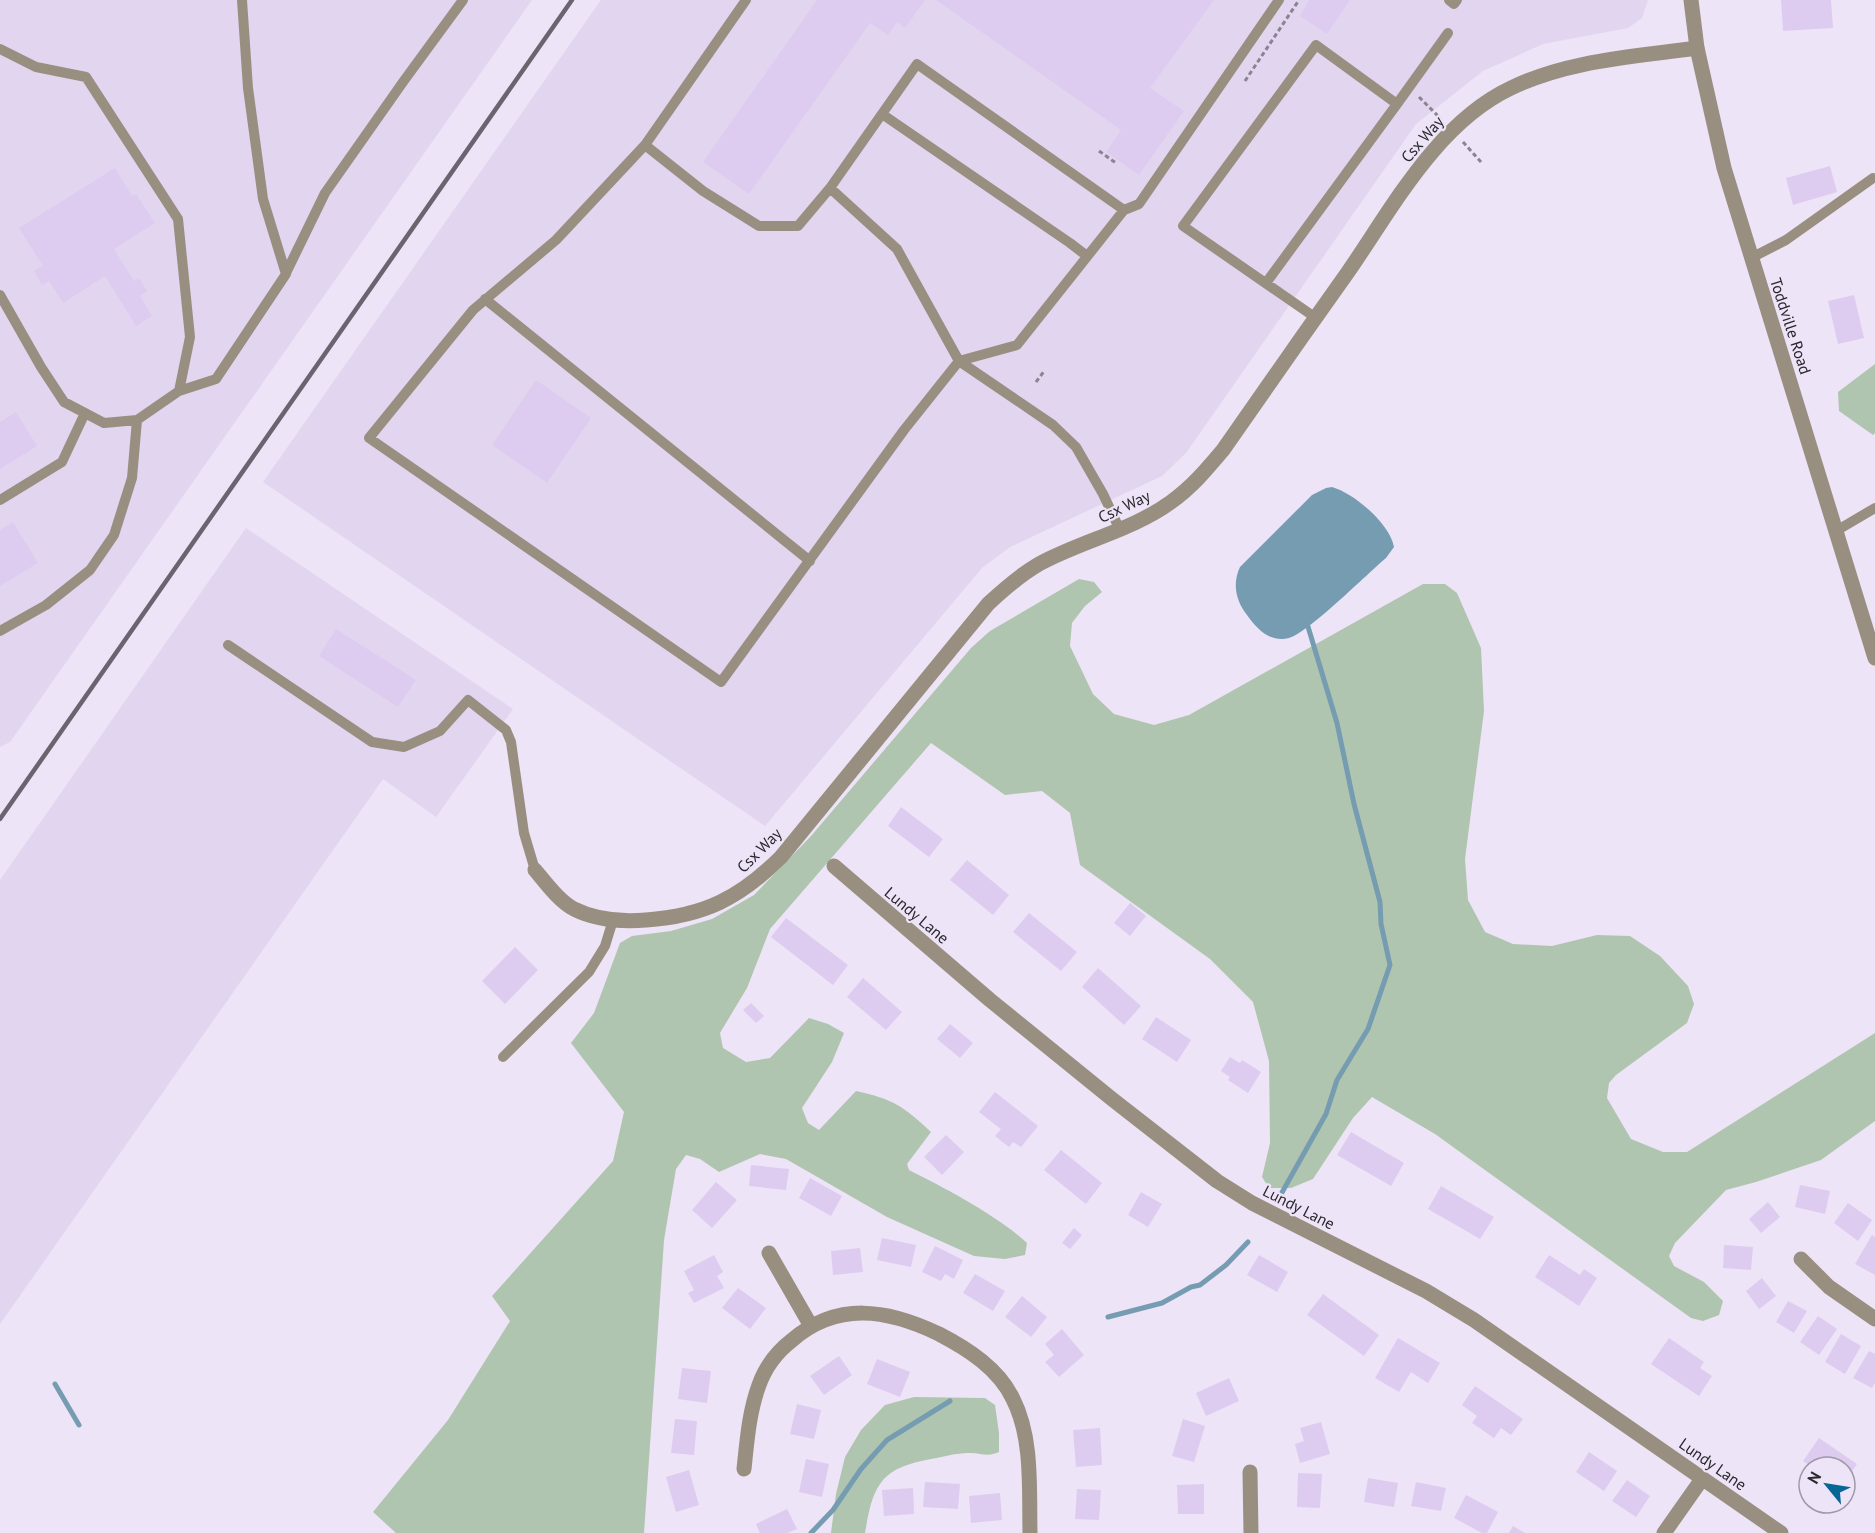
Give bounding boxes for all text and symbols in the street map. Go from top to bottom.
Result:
street label: Csx Way [1396,111,1448,166]
street label: Toddville Road [1766,275,1816,377]
street label: Csx Way [1095,485,1154,527]
street label: Csx Way [732,823,786,877]
street label: Lundy Lane [881,882,953,948]
street label: Lundy Lane [1260,1180,1338,1234]
street label: Lundy Lane [1675,1433,1751,1495]
north arrow [1797,1455,1857,1515]
text: N [1803,1468,1825,1487]

